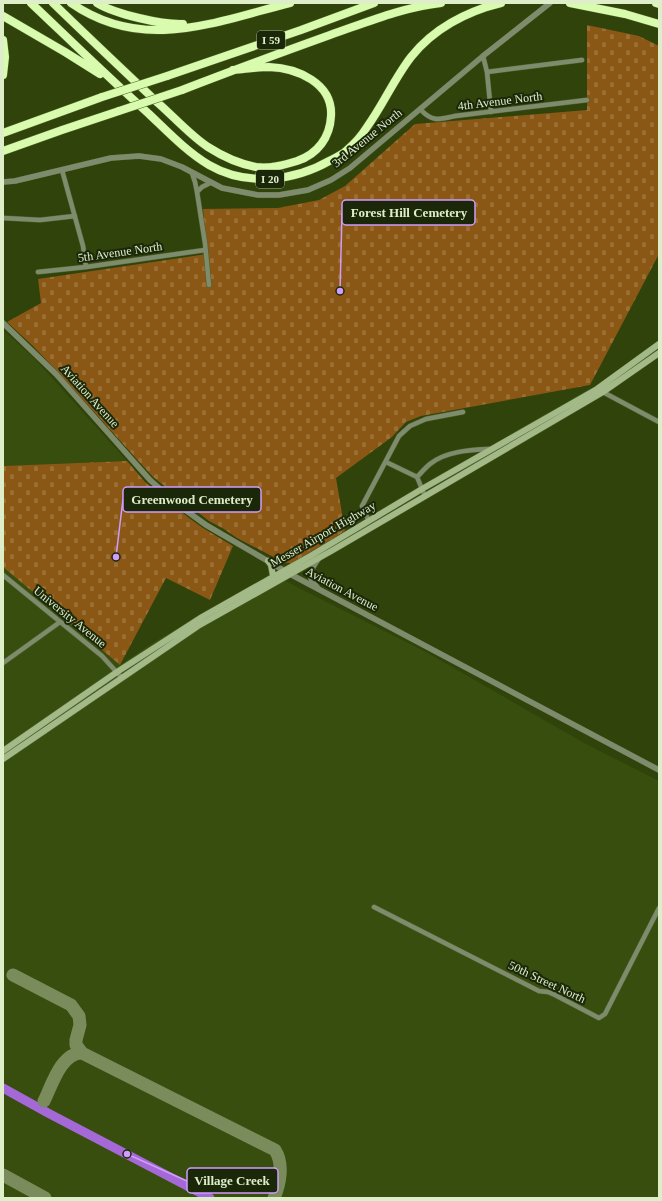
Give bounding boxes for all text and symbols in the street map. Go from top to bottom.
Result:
road number: I 59 [257,31,285,49]
street label: 4th Avenue North [457,89,543,113]
street label: 3rd Avenue North [329,106,405,170]
road number: I 20 [256,170,284,188]
callout: Forest Hill Cemetery [342,200,475,225]
text: Forest Hill Cemetery [351,205,468,220]
street label: 5th Avenue North [77,239,163,265]
street label: Aviation Avenue [58,362,122,430]
callout: Greenwood Cemetery [123,487,261,512]
text: Greenwood Cemetery [131,492,253,507]
street label: Messer Airport Highway [268,498,378,570]
street label: Aviation Avenue [303,564,381,614]
street label: University Avenue [31,583,109,651]
street label: 50th Street North [506,958,588,1006]
callout: Village Creek [187,1168,278,1193]
text: Village Creek [194,1173,270,1188]

